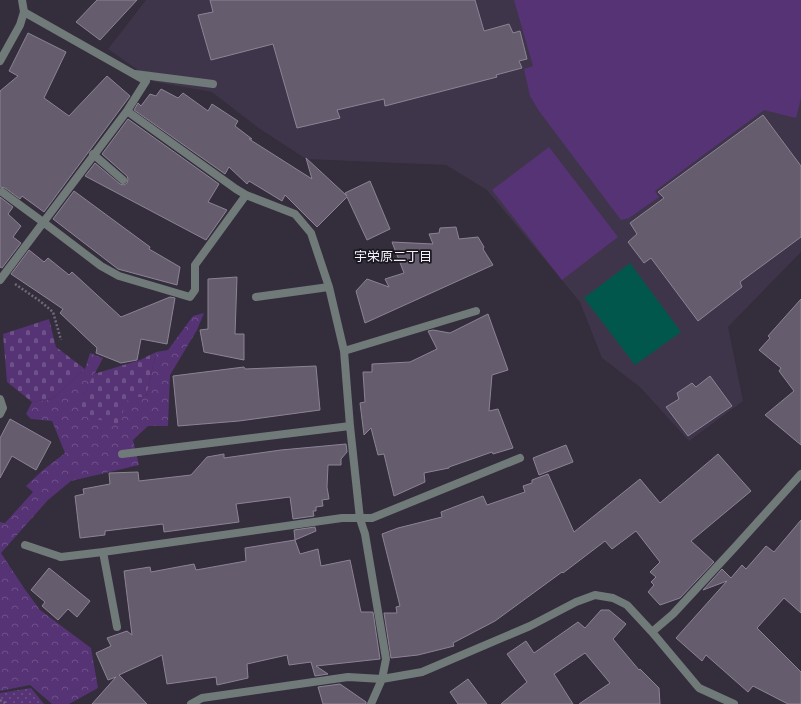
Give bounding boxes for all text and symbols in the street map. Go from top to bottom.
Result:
district label: 宇栄原二丁目 [354,249,432,264]

